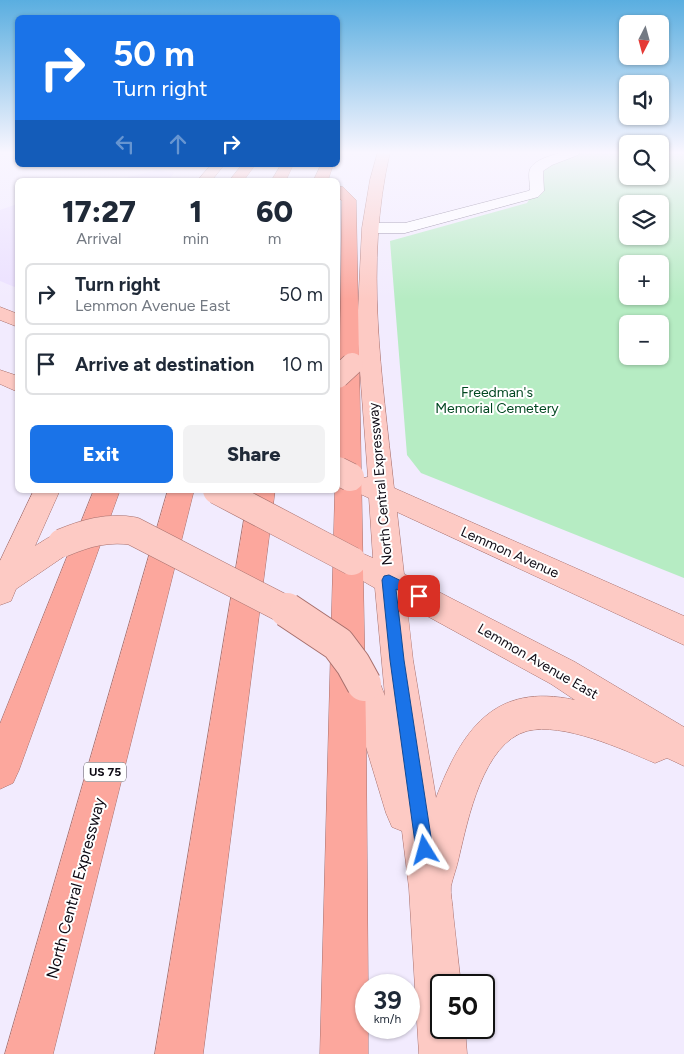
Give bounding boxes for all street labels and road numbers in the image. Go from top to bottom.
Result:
street label: North Central Expressway [365,401,396,566]
street label: Lemmon Avenue [458,523,562,582]
street label: Lemmon Avenue East [475,620,601,703]
road number: US 75 [84,762,126,782]
street label: North Central Expressway [42,795,109,981]

